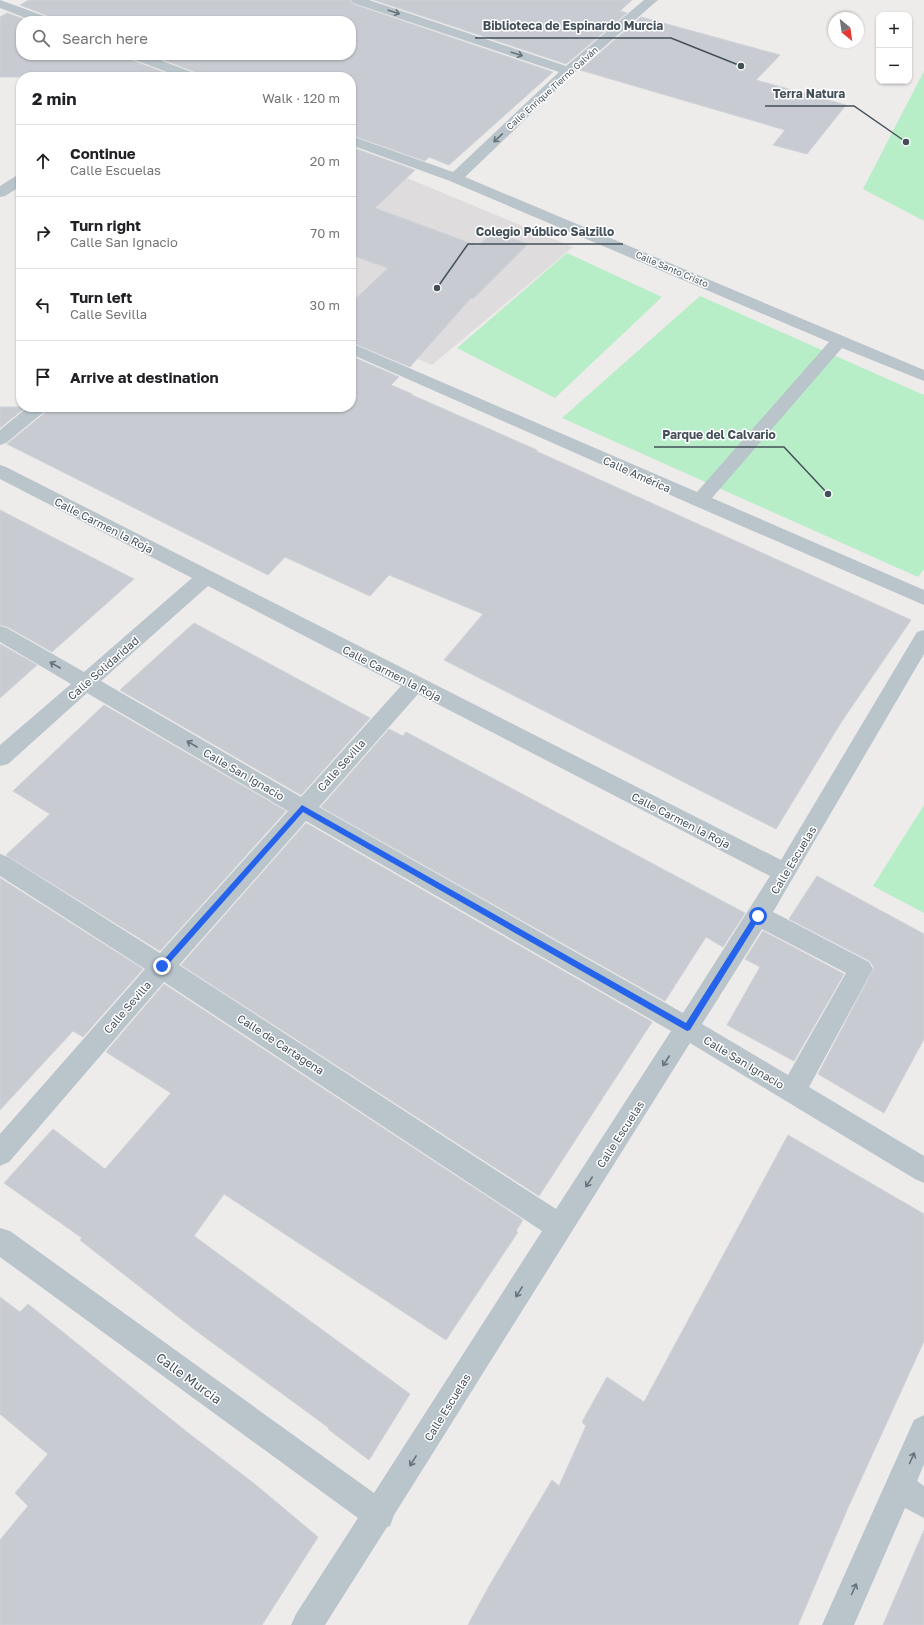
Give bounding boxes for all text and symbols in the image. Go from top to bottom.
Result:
one-way arrow [387,9,399,17]
north arrow [828,12,864,48]
map controls [876,12,912,84]
button: + [876,12,912,48]
callout: Biblioteca de Espinardo Murcia [475,14,671,38]
search box [16,16,356,60]
text: Biblioteca de Espinardo Murcia [483,18,663,33]
icon: search [30,27,52,49]
text: Search here [62,29,148,47]
street label: Calle Enrique Tierno Galván [504,44,600,132]
button: − [876,48,912,84]
one-way arrow [510,50,522,58]
callout: Terra Natura [765,82,854,106]
text: Terra Natura [773,86,845,101]
text: 2 min [32,88,76,109]
text: Walk · 120 m [262,90,340,106]
one-way arrow [492,133,503,142]
text: Continue [70,144,136,162]
icon: ahead [32,150,54,172]
text: 20 m [310,153,340,169]
text: Calle Escuelas [70,162,161,178]
text: Turn right [70,216,141,234]
callout: Colegio Público Salzillo [468,220,623,244]
icon: right [32,222,54,244]
text: Colegio Público Salzillo [476,224,614,239]
text: 70 m [310,225,340,241]
text: Calle San Ignacio [70,234,178,250]
street label: Calle Santo Cristo [634,249,710,289]
text: Turn left [70,288,132,306]
icon: left [32,294,54,316]
text: 30 m [310,297,340,313]
text: Calle Sevilla [70,306,147,322]
icon: arrive [32,366,54,388]
text: Arrive at destination [70,368,219,386]
callout: Parque del Calvario [654,423,784,447]
text: Parque del Calvario [662,427,776,442]
street label: Calle América [601,453,673,495]
street label: Calle Carmen la Roja [52,494,156,556]
street label: Calle Solidaridad [65,634,141,702]
street label: Calle Carmen la Roja [340,642,444,704]
one-way arrow [49,660,61,668]
street label: Calle Sevilla [314,736,368,794]
one-way arrow [186,740,198,748]
street label: Calle San Ignacio [201,746,287,803]
street label: Calle Carmen la Roja [629,789,733,851]
street label: Calle Escuelas [768,824,818,896]
route start [749,907,767,925]
route end [153,957,171,975]
street label: Calle Sevilla [101,978,153,1036]
street label: Calle de Cartagena [235,1011,327,1077]
street label: Calle San Ignacio [702,1033,787,1091]
one-way arrow [662,1055,670,1067]
street label: Calle Escuelas [594,1098,646,1170]
one-way arrow [585,1176,593,1187]
one-way arrow [515,1286,523,1298]
street label: Calle Murcia [153,1349,225,1407]
street label: Calle Escuelas [421,1371,473,1443]
one-way arrow [909,1452,916,1464]
one-way arrow [408,1455,416,1467]
one-way arrow [851,1584,858,1596]

